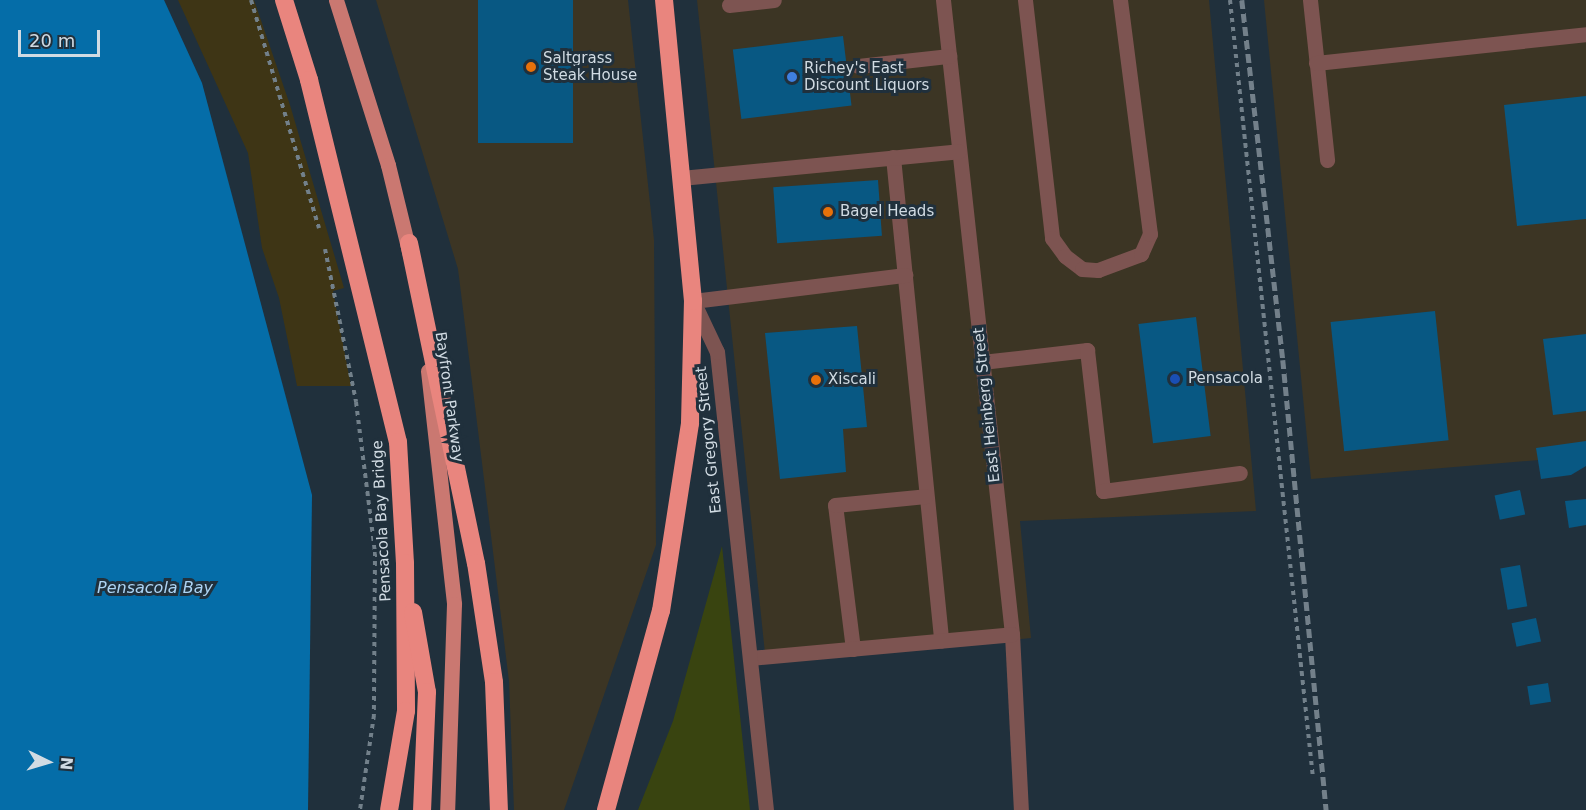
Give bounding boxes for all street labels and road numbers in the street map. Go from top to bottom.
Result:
street label: East Heinberg Street [970,327,1004,483]
street label: Bayfront Parkway [431,331,467,463]
street label: East Gregory Street [692,366,726,514]
street label: Pensacola Bay Bridge [369,440,395,602]

